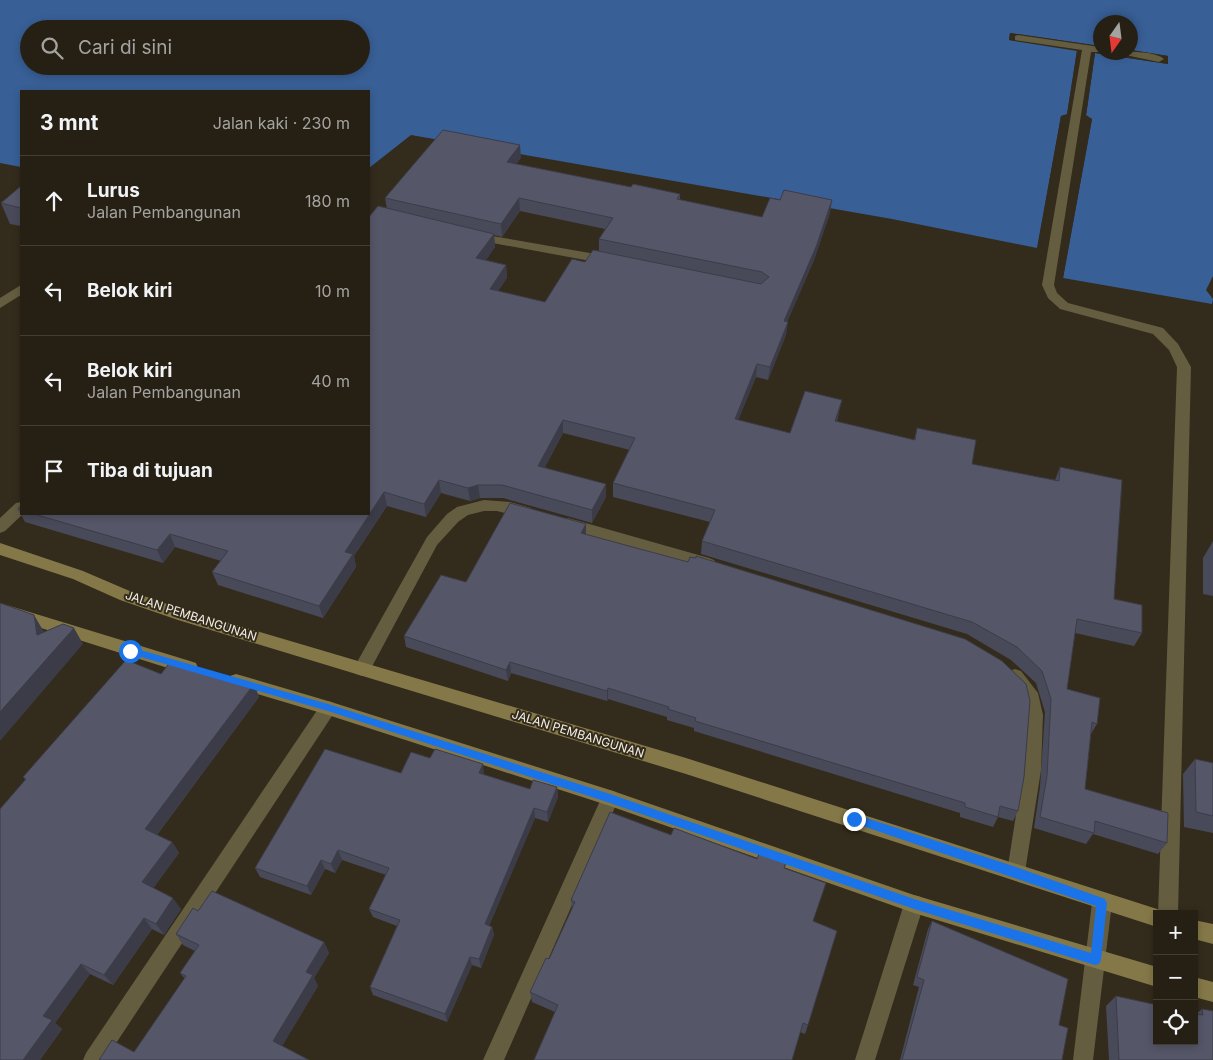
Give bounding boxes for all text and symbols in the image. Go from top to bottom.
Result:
north arrow [1093,15,1138,60]
search box [20,20,370,75]
icon: search [38,34,66,62]
text: Cari di sini [78,36,172,59]
text: 3 mnt [40,110,98,135]
text: Jalan kaki · 230 m [213,113,350,133]
text: Lurus [87,179,140,202]
icon: ahead [40,187,68,215]
text: 180 m [305,191,350,211]
text: Jalan Pembangunan [87,202,241,222]
icon: left [40,277,68,305]
text: Belok kiri [87,279,172,302]
text: 10 m [315,281,350,301]
text: Belok kiri [87,359,172,382]
icon: left [40,367,68,395]
text: 40 m [311,371,350,391]
text: Jalan Pembangunan [87,382,241,402]
icon: arrive [40,457,68,485]
text: Tiba di tujuan [87,459,213,482]
street label: JALAN PEMBANGUNAN [123,587,259,644]
route start [119,640,142,663]
street label: JALAN PEMBANGUNAN [510,706,646,761]
route end [843,808,866,831]
map controls [1153,910,1198,1045]
button: + [1153,910,1198,955]
button: − [1153,955,1198,1000]
button: locate [1153,1000,1198,1045]

